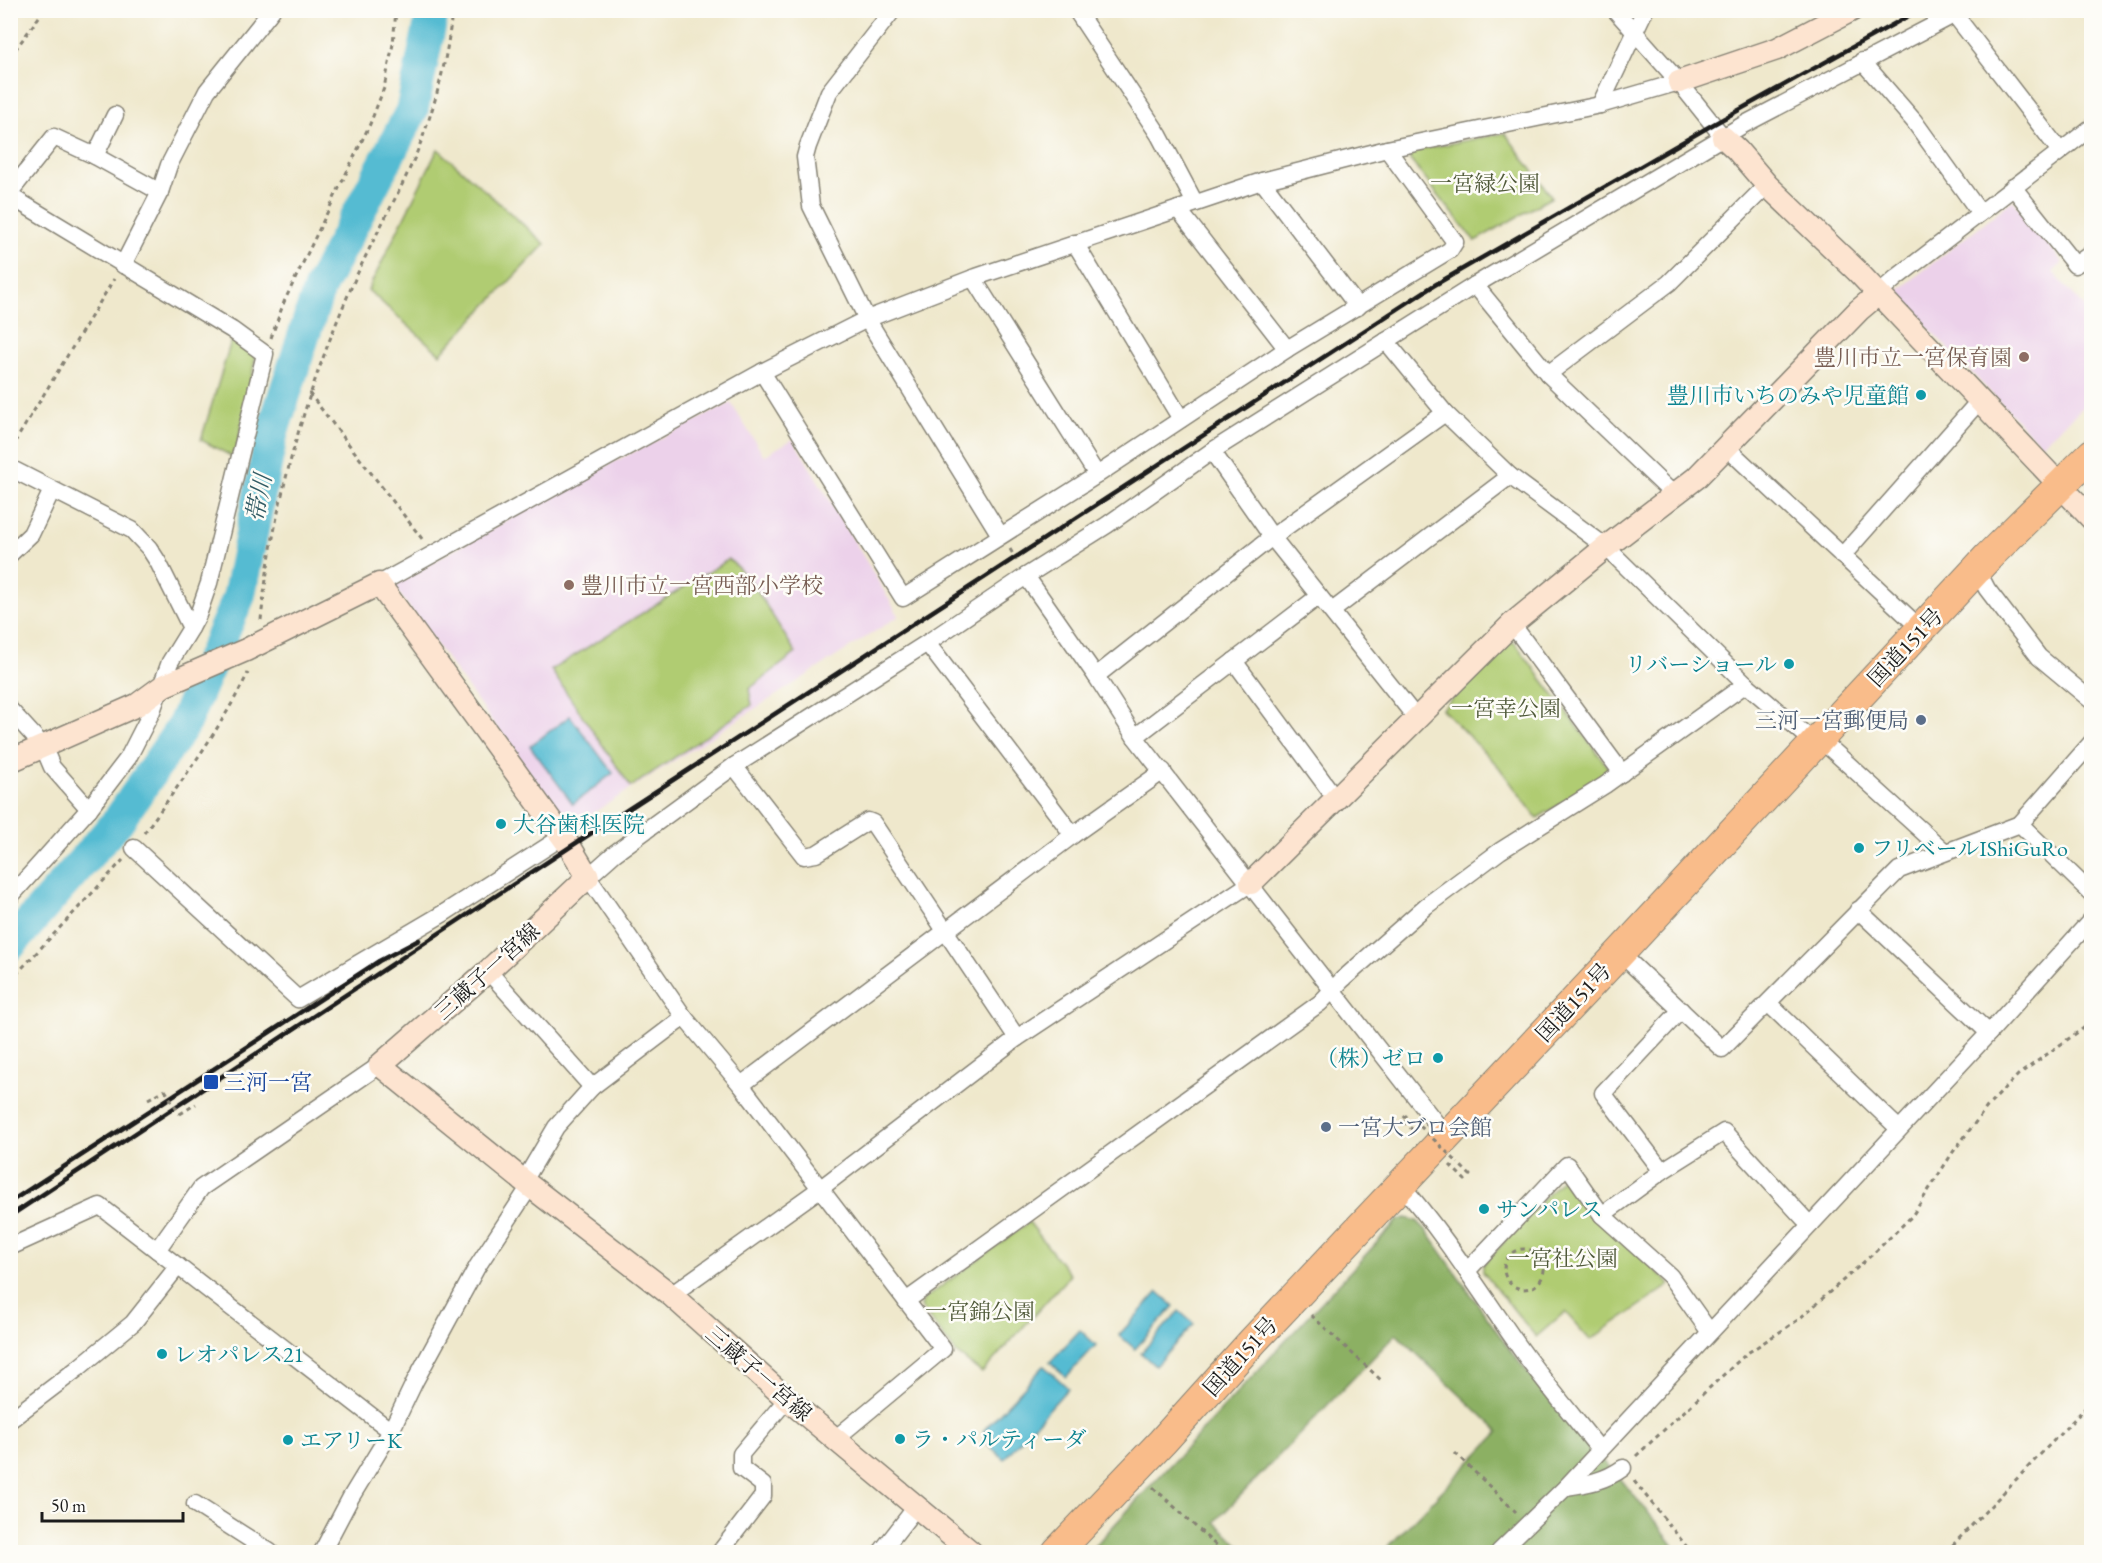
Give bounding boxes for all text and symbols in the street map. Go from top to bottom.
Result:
park label: 一宮緑公園 [1430,169,1540,198]
place label: 豊川市立一宮保育園 [1814,343,2012,372]
marker: 豊川市立一宮保育園 [2017,350,2031,364]
place label: 豊川市いちのみや児童館 [1667,381,1909,410]
marker: 豊川市いちのみや児童館 [1914,388,1928,402]
water label: 帯川 [239,468,279,524]
place label: 豊川市立一宮西部小学校 [581,571,823,600]
marker: 豊川市立一宮西部小学校 [562,578,576,592]
street label: 国道151号 [1861,602,1949,693]
place label: リバーショール [1625,650,1777,679]
marker: リバーショール [1782,657,1796,671]
park label: 一宮幸公園 [1451,694,1561,723]
place label: 三河一宮郵便局 [1755,706,1909,735]
marker: 三河一宮郵便局 [1914,713,1928,727]
place label: 大谷歯科医院 [513,810,645,839]
marker: 大谷歯科医院 [494,817,508,831]
place label: フリベールIShiGuRo [1871,834,2068,863]
marker: フリベールIShiGuRo [1852,841,1866,855]
street label: 三蔵子一宮線 [429,916,546,1026]
street label: 国道151号 [1529,957,1617,1048]
place label: （株）ゼロ [1316,1044,1426,1073]
marker: （株）ゼロ [1431,1051,1445,1065]
place label: 三河一宮 [224,1068,312,1097]
marker: 三河一宮 [202,1073,220,1091]
place label: 一宮大ブロ会館 [1338,1113,1492,1142]
marker: 一宮大ブロ会館 [1319,1120,1333,1134]
place label: サンパレス [1496,1195,1603,1224]
marker: サンパレス [1477,1202,1491,1216]
park label: 一宮社公園 [1508,1244,1618,1273]
park label: 一宮錦公園 [925,1297,1035,1326]
street label: 国道151号 [1197,1310,1284,1402]
street label: 三蔵子一宮線 [699,1319,818,1428]
place label: レオパレス21 [174,1340,304,1369]
marker: レオパレス21 [155,1347,169,1361]
place label: ラ・パルティーダ [912,1425,1086,1454]
place label: エアリーK [300,1426,403,1455]
marker: ラ・パルティーダ [893,1432,907,1446]
marker: エアリーK [281,1433,295,1447]
scale bar [42,1485,183,1523]
text: 50 m [51,1494,86,1517]

